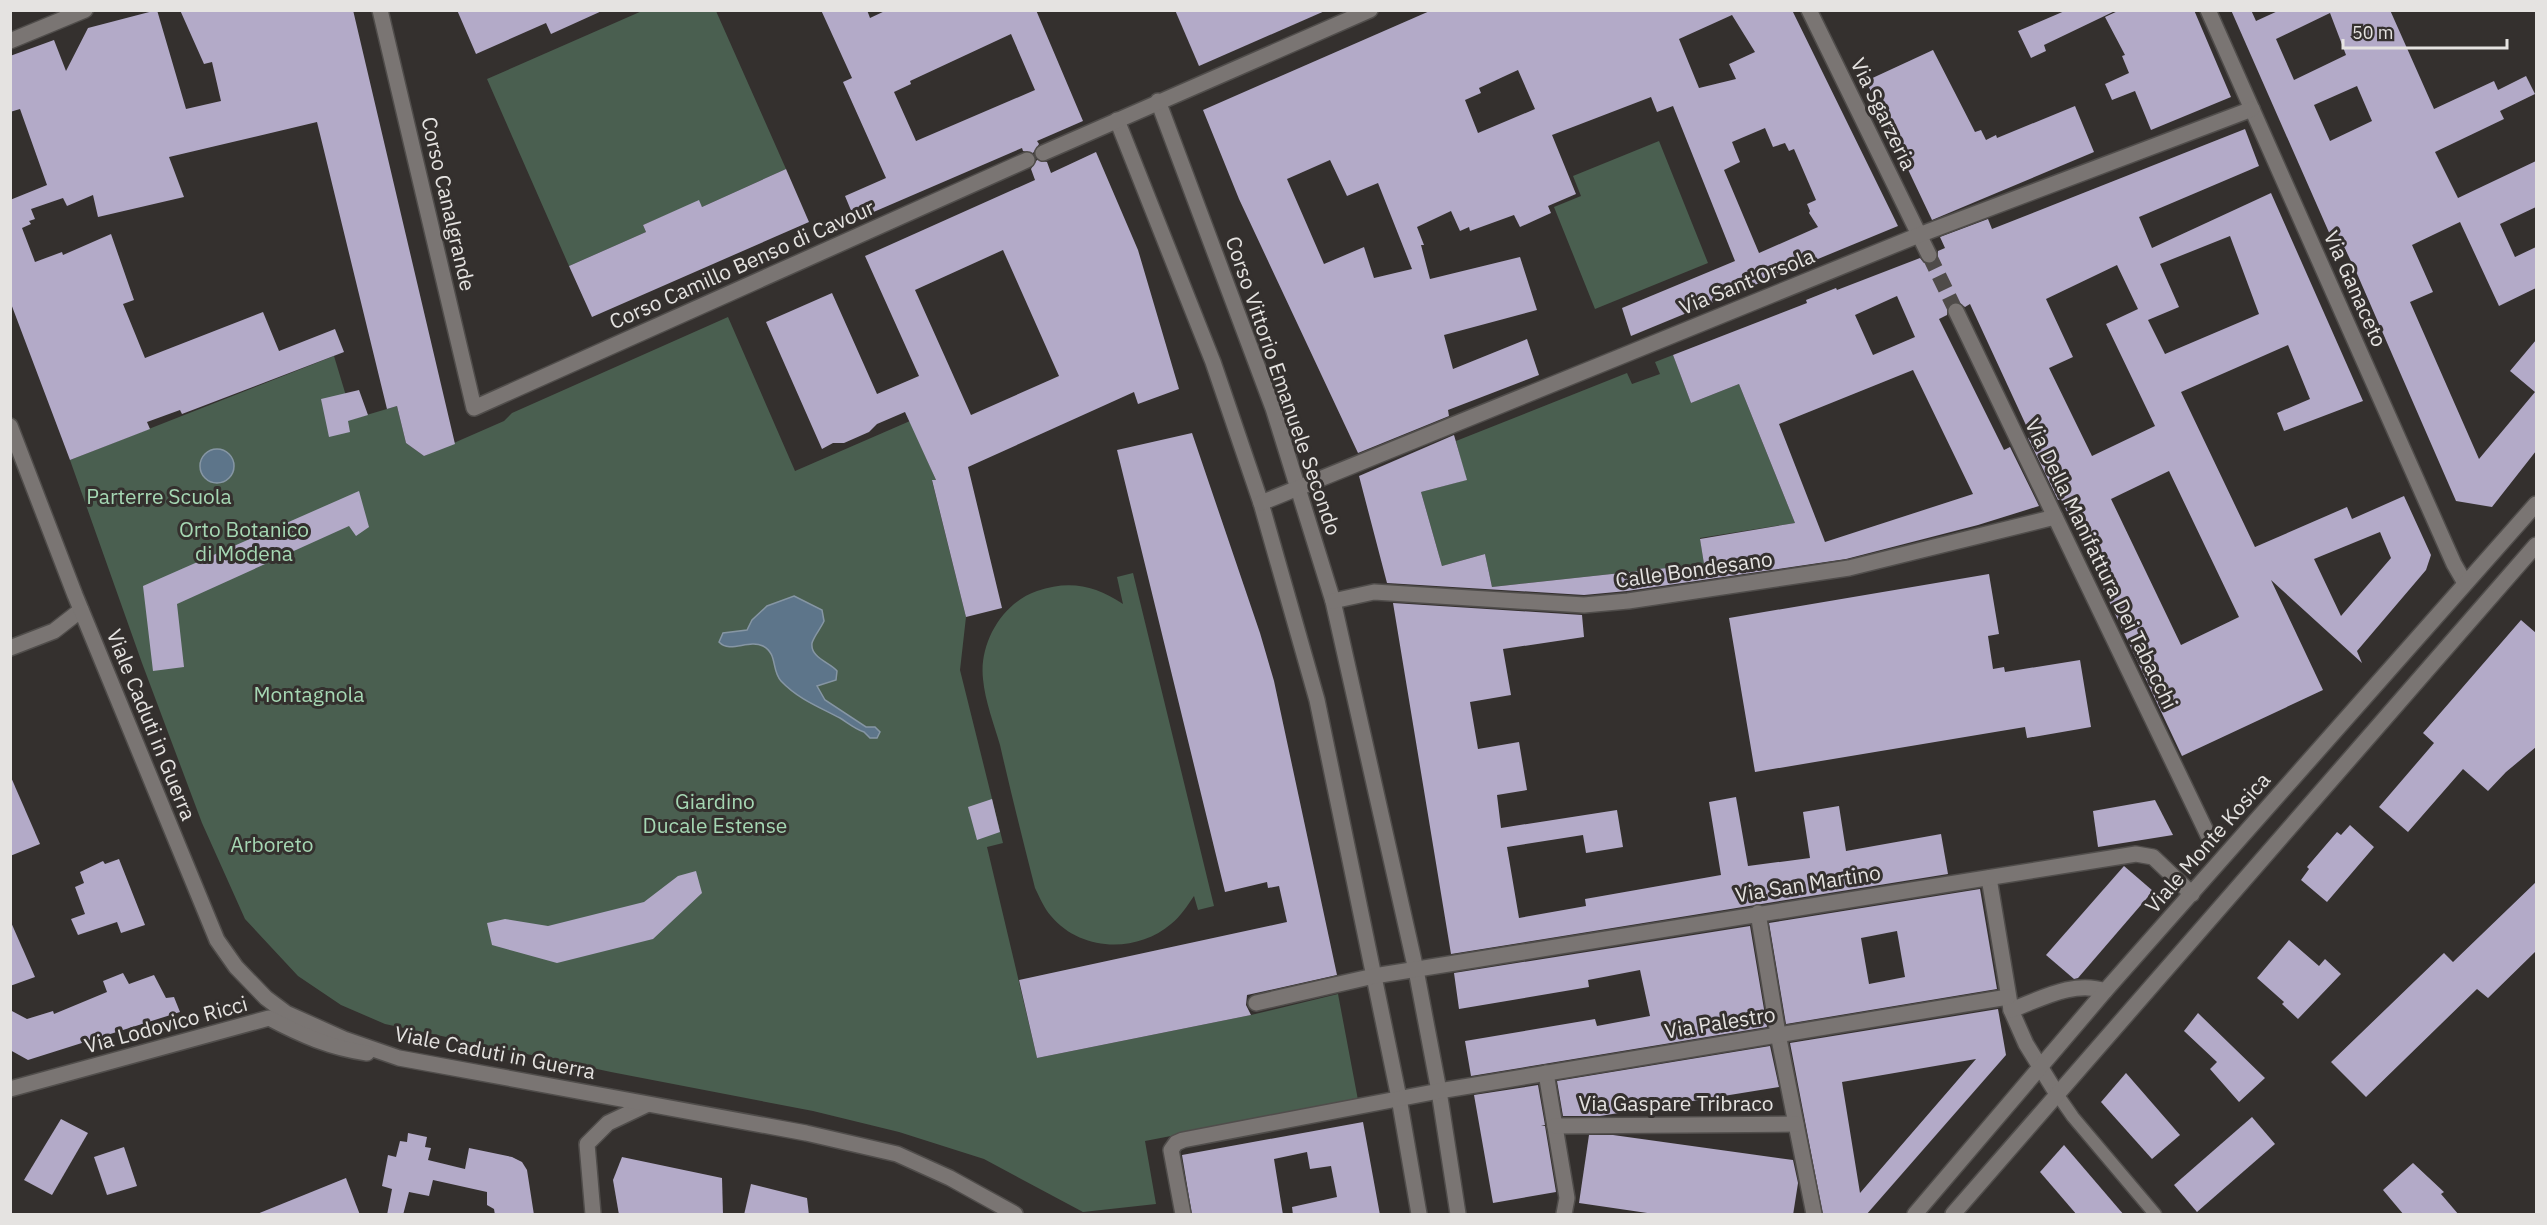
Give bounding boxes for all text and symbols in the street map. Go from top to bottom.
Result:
scale bar [2343,12,2506,50]
text: 50 m [2352,21,2394,44]
street label: Via Sgarzeria [1845,53,1923,174]
street label: Corso Canalgrande [415,114,483,294]
street label: Corso Camillo Benso di Cavour [605,193,879,335]
street label: Via Ganaceto [2318,226,2394,351]
street label: Corso Vittorio Emanuele Secondo [1220,232,1348,539]
street label: Via Sant'Orsola [1675,241,1818,321]
street label: Via Della Manifattura Dei Tabacchi [2019,414,2185,714]
park label: Parterre Scuola [86,482,232,510]
park label: Orto Botanico di Modena [179,515,309,567]
street label: Calle Bondesano [1614,544,1774,594]
street label: Viale Caduti in Guerra [101,625,203,825]
park label: Montagnola [253,680,365,708]
street label: Viale Monte Kosica [2138,766,2276,919]
park label: Giardino Ducale Estense [643,787,787,839]
park label: Arboreto [230,830,314,858]
street label: Via San Martino [1733,858,1883,908]
street label: Via Lodovico Ricci [81,989,250,1059]
street label: Via Palestro [1662,999,1777,1045]
street label: Viale Caduti in Guerra [392,1019,598,1085]
street label: Via Gaspare Tribraco [1579,1089,1773,1117]

